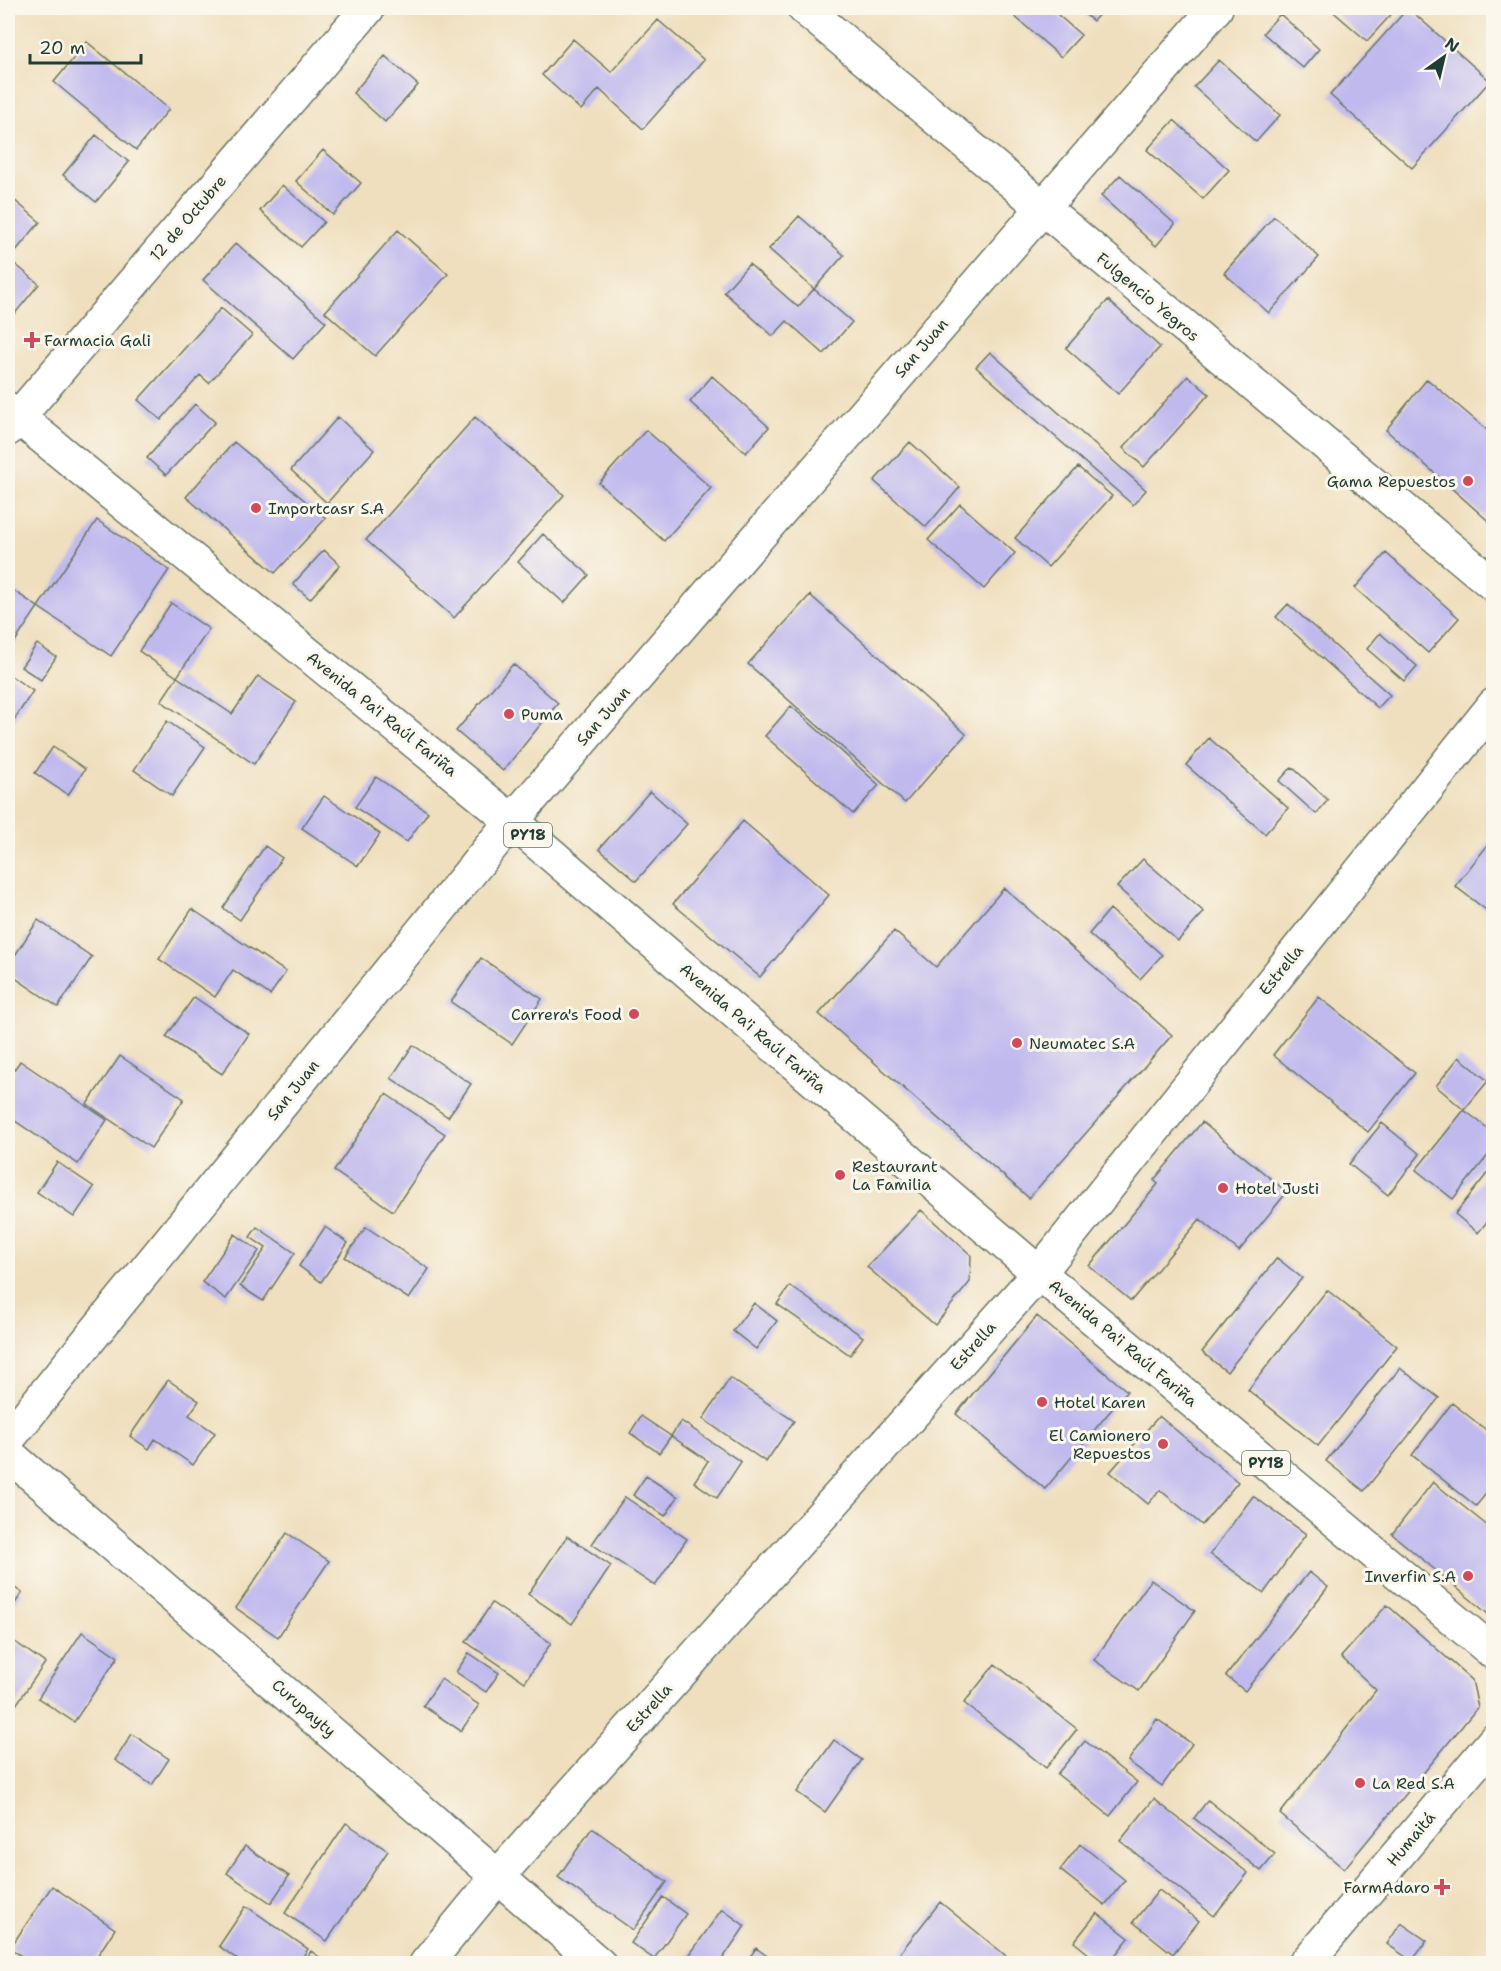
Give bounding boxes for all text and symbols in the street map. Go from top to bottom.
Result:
scale bar [30,27,141,65]
north arrow [1414,27,1474,87]
text: N [1441,33,1463,57]
text: 20 m [39,36,85,60]
street label: 12 de Octubre [145,171,231,265]
street label: Fulgencio Yegros [1092,248,1204,346]
street label: San Juan [889,314,953,382]
place label: Farmacia Gali [44,330,151,351]
marker: Farmacia Gali [25,333,39,347]
place label: Gama Repuestos [1327,471,1456,492]
marker: Gama Repuestos [1461,474,1475,488]
place label: Importcasr S.A [268,498,384,519]
marker: Importcasr S.A [249,501,263,515]
street label: Avenida Pa'i Raúl Fariña [302,647,462,781]
street label: San Juan [571,682,635,750]
place label: Puma [521,704,563,725]
marker: Puma [502,707,516,721]
road number: PY18 [504,823,552,847]
street label: Estrella [1254,940,1308,1000]
street label: Avenida Pa'i Raúl Fariña [675,958,831,1098]
place label: Carrera's Food [511,1004,622,1025]
marker: Carrera's Food [627,1007,641,1021]
place label: Neumatec S.A [1029,1033,1135,1054]
marker: Neumatec S.A [1010,1036,1024,1050]
street label: San Juan [262,1055,324,1125]
place label: Restaurant La Familia [852,1156,938,1195]
marker: Restaurant La Familia [833,1168,847,1182]
place label: Hotel Justi [1235,1178,1319,1199]
marker: Hotel Justi [1216,1181,1230,1195]
street label: Avenida Pa'i Raúl Fariña [1044,1275,1202,1411]
street label: Estrella [945,1317,1001,1375]
place label: Hotel Karen [1054,1392,1146,1413]
marker: Hotel Karen [1035,1395,1049,1409]
place label: El Camionero Repuestos [1049,1425,1151,1464]
marker: El Camionero Repuestos [1156,1437,1170,1451]
road number: PY18 [1242,1451,1290,1475]
place label: Inverfin S.A [1364,1566,1456,1587]
marker: Inverfin S.A [1461,1569,1475,1583]
street label: Curupayty [267,1674,341,1742]
street label: Estrella [621,1679,677,1737]
place label: La Red S.A [1372,1773,1455,1794]
marker: La Red S.A [1353,1776,1367,1790]
street label: Humaitá [1382,1807,1440,1871]
place label: FarmAdaro [1343,1877,1430,1898]
marker: FarmAdaro [1435,1880,1449,1894]

